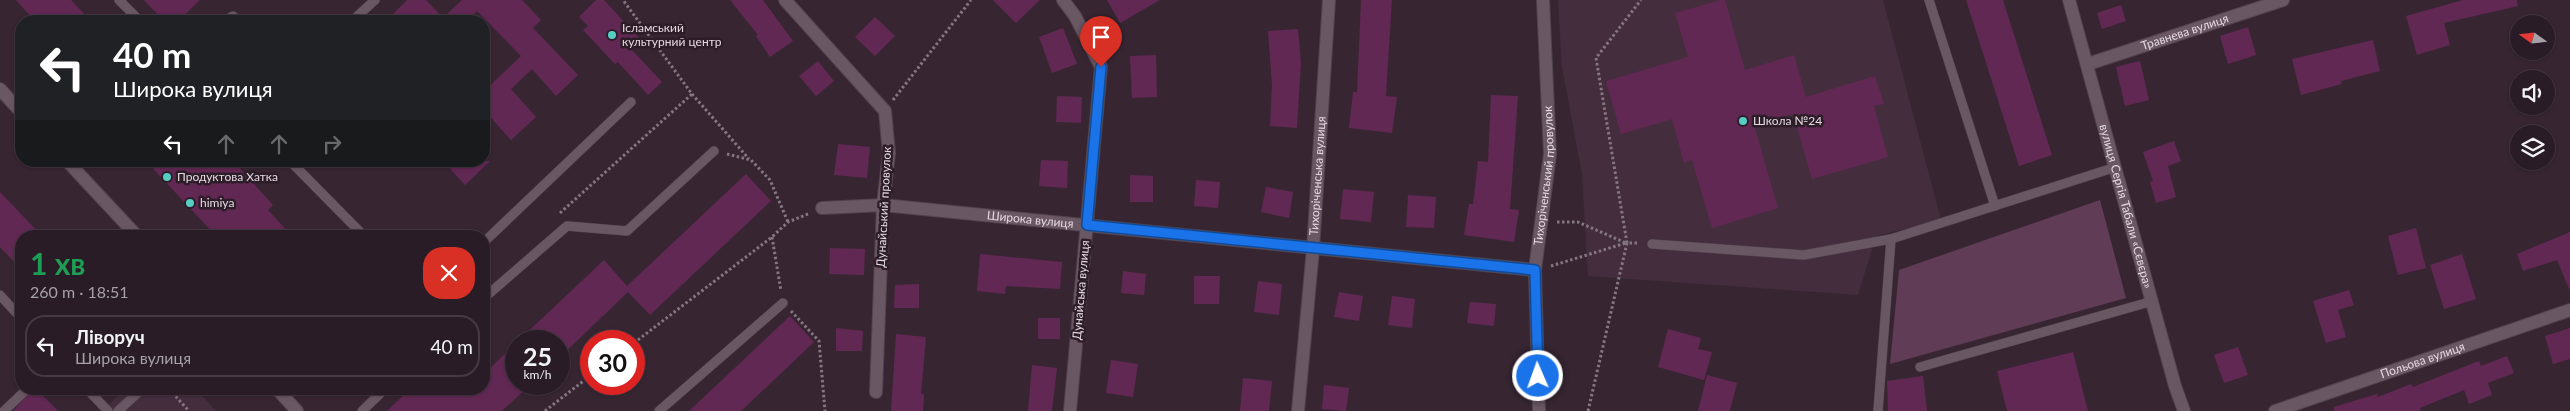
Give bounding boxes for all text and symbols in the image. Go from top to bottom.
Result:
street label: Травнева вулиця [2139,10,2230,53]
north arrow [2510,15,2555,60]
map controls [2510,15,2555,170]
pin [1080,16,1122,67]
place label: Ісламський культурний центр [622,20,722,49]
icon: arrive [1087,23,1115,51]
marker: Ісламський культурний центр [606,29,618,41]
text: 40 m [113,33,191,75]
icon: left [30,35,95,100]
button: sound [2510,70,2555,115]
text: Широка вулиця [113,75,273,102]
street label: Тихоріченський провулок [1530,105,1557,246]
place label: Школа №24 [1753,113,1822,128]
marker: Школа №24 [1737,115,1749,127]
street label: Тихоріченська вулиця [1306,116,1329,236]
street label: вулиця Сергія Табали «Сєвєра» [2096,122,2156,290]
button: layers [2510,125,2555,170]
icon: left [159,130,187,158]
icon: ahead [212,130,240,158]
icon: ahead [265,130,293,158]
icon: right [318,130,346,158]
street label: Дунайський провулок [873,145,894,268]
place label: Продуктова Хатка [177,169,278,184]
marker: Продуктова Хатка [161,171,173,183]
place label: himiya [200,195,234,210]
marker: himiya [184,197,196,209]
street label: Широка вулиця [986,207,1074,231]
street label: Дунайська вулиця [1069,239,1092,340]
text: 1 хв [30,245,85,281]
button: close [423,247,475,299]
text: 260 m · 18:51 [30,282,129,301]
text: Ліворуч [75,325,145,348]
speed limit sign: 30 [580,330,645,395]
icon: left [32,332,60,360]
text: 40 m [430,335,473,358]
street label: Польова вулиця [2378,339,2467,381]
text: 25 [523,341,552,371]
text: Широка вулиця [75,348,191,367]
position arrow [1511,349,1563,401]
text: km/h [523,367,552,382]

